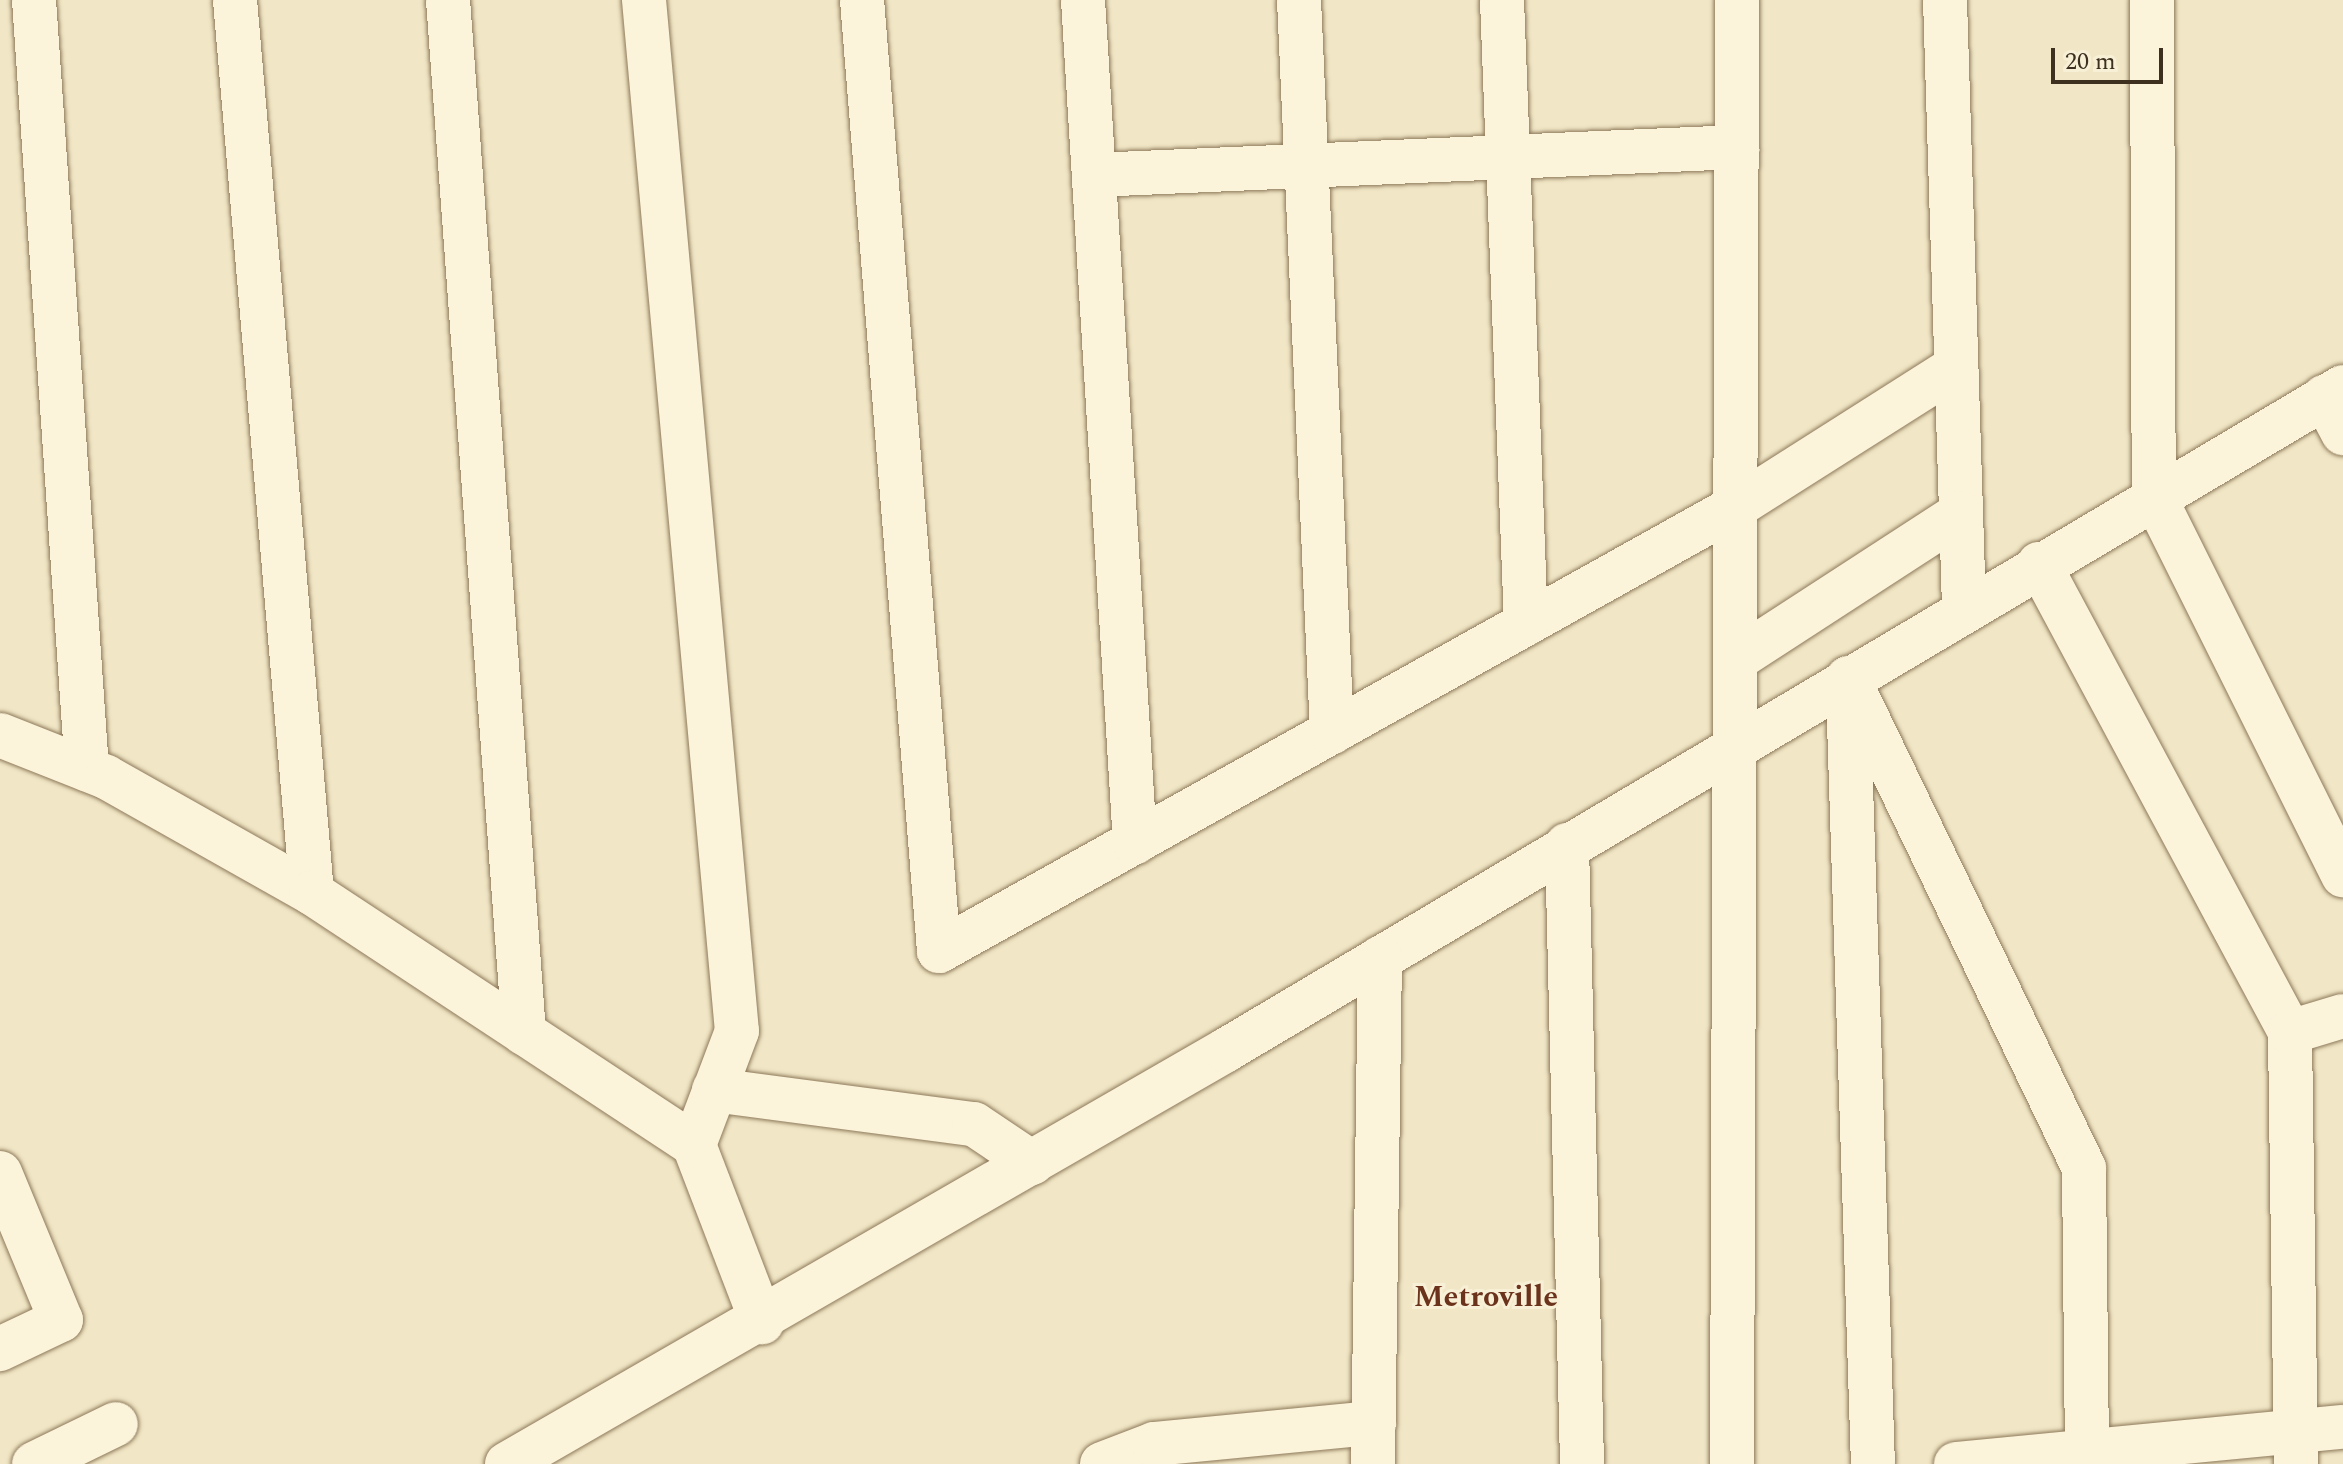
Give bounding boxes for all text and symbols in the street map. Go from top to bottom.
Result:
scale bar [2055,32,2167,82]
text: 20 m [2065,44,2116,80]
district label: Metroville [1414,1279,1558,1315]

